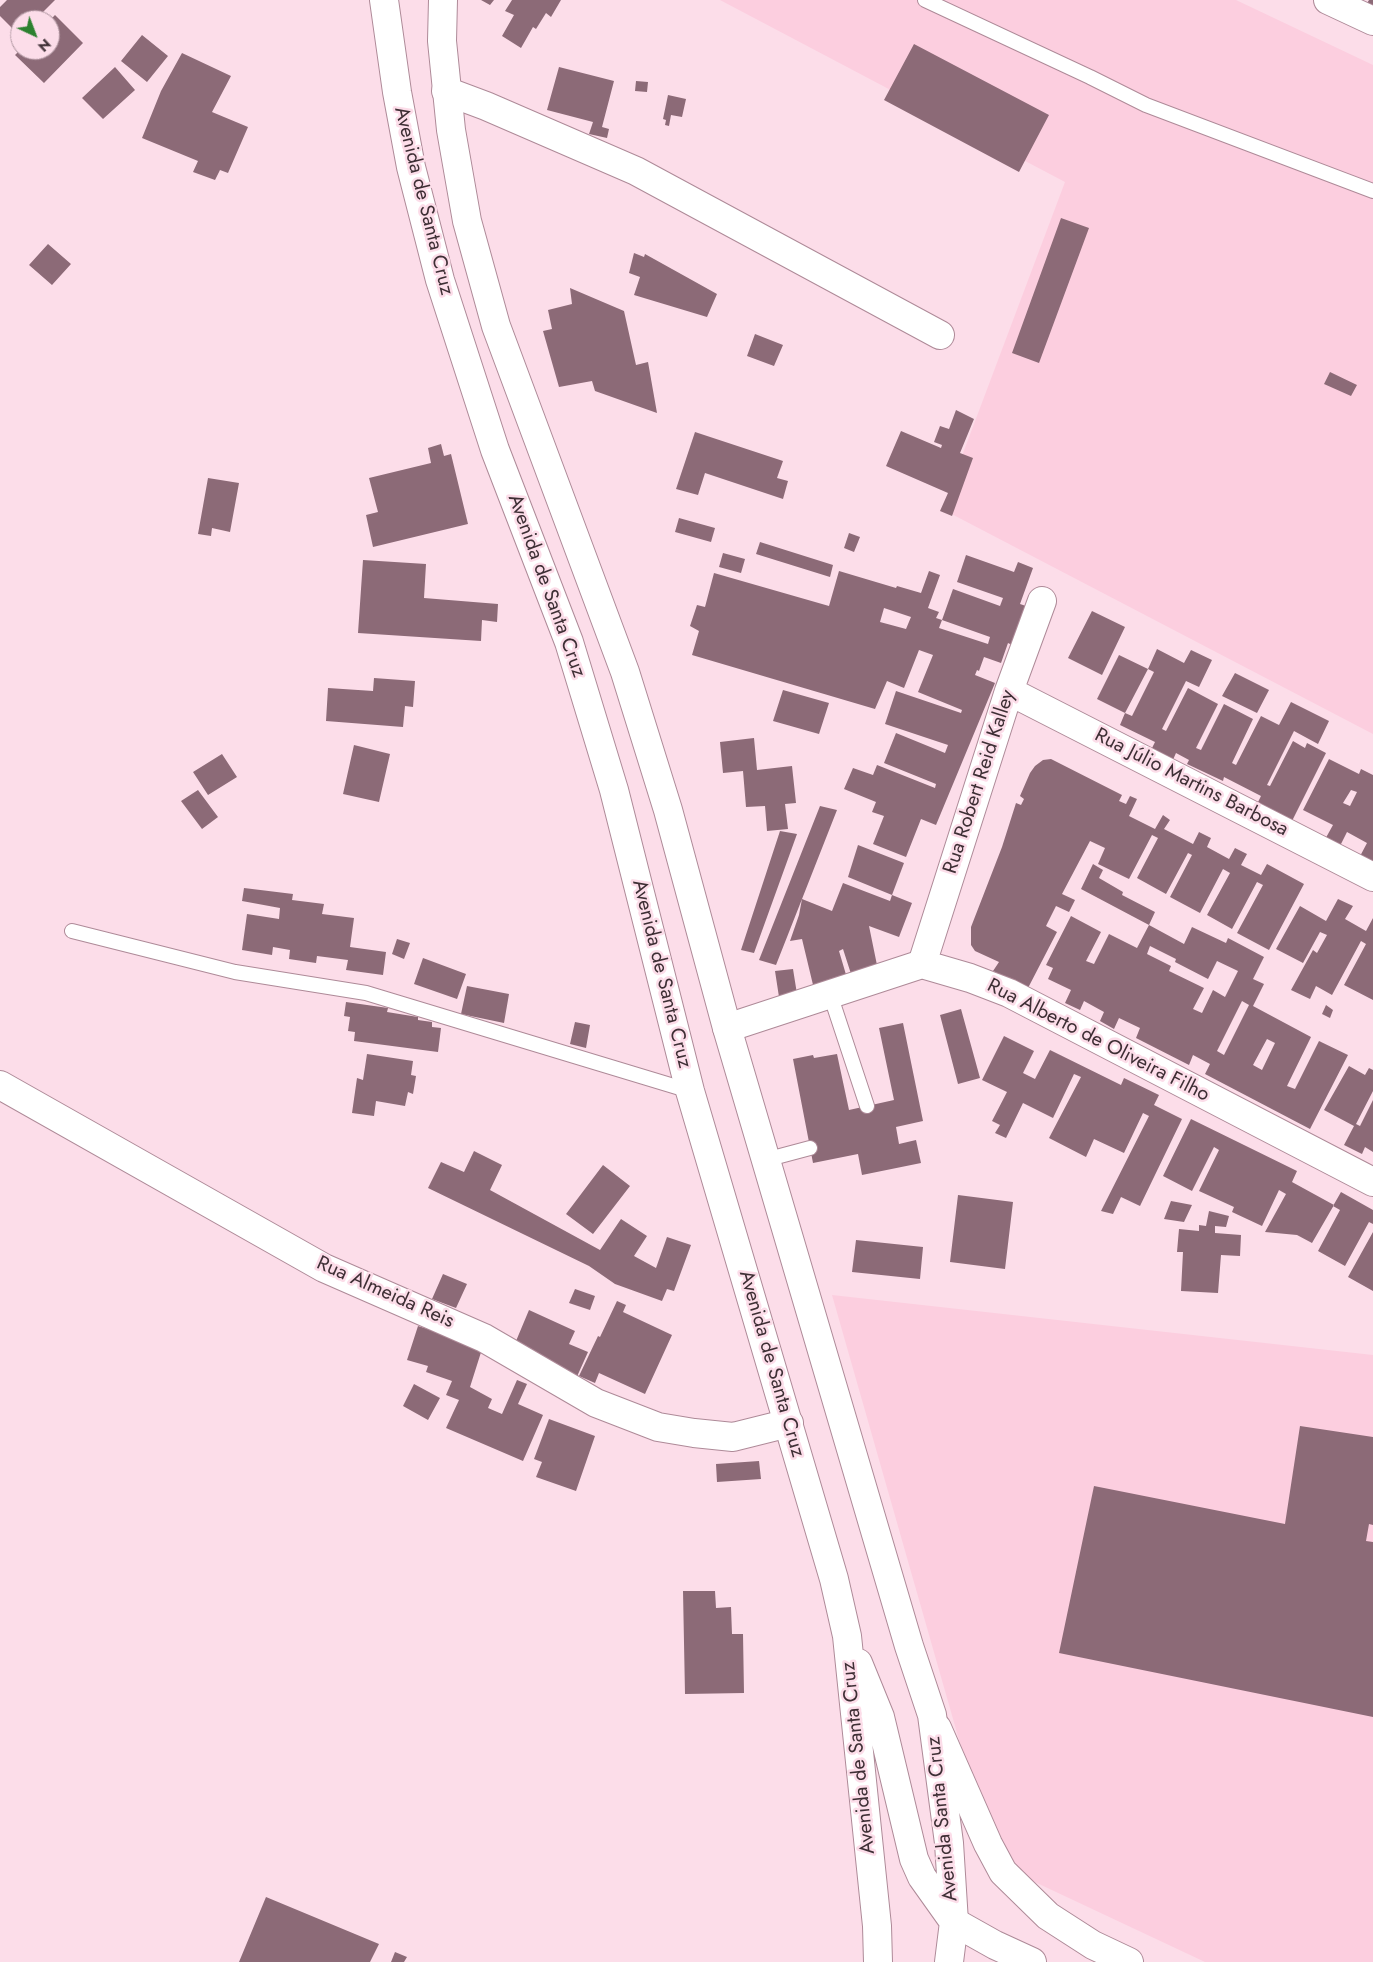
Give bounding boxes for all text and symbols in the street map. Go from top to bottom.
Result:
north arrow [10,10,60,60]
text: N [34,34,55,56]
street label: Avenida de Santa Cruz [388,104,458,298]
street label: Avenida de Santa Cruz [502,491,590,681]
street label: Rua Robert Reid Kalley [939,687,1021,877]
street label: Rua Júlio Martins Barbosa [1090,724,1292,842]
street label: Avenida de Santa Cruz [626,877,696,1071]
street label: Rua Alberto de Oliveira Filho [983,974,1213,1108]
street label: Rua Almeida Reis [313,1252,457,1334]
street label: Avenida de Santa Cruz [733,1268,809,1460]
street label: Avenida de Santa Cruz [837,1661,881,1855]
street label: Avenida Santa Cruz [922,1735,964,1903]

